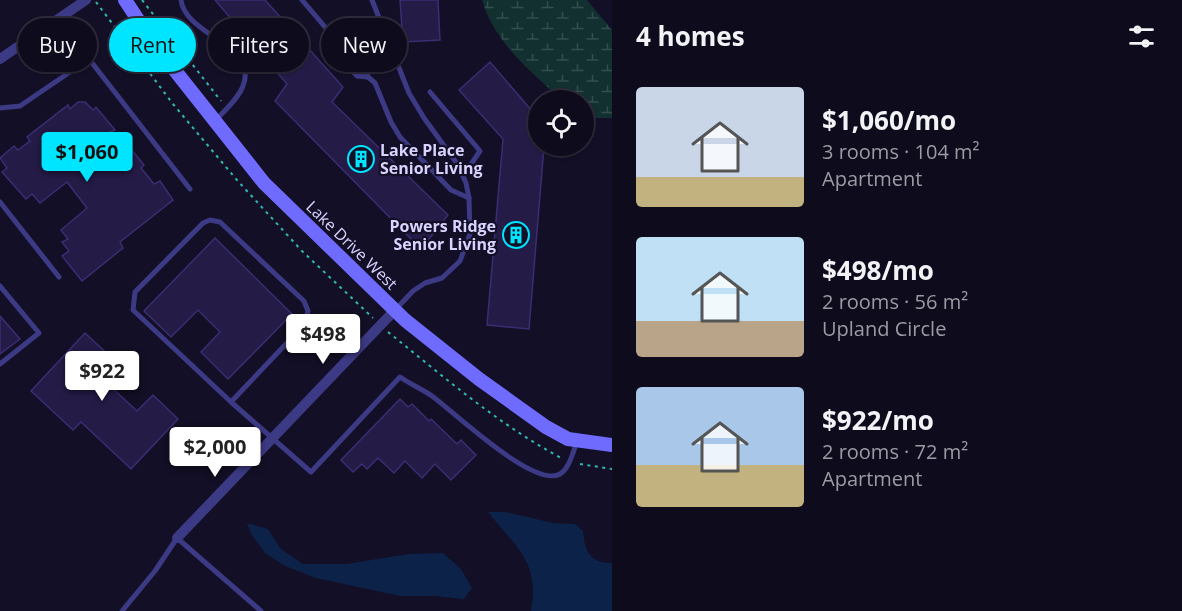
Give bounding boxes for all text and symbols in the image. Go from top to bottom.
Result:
chip: Buy [18,18,97,72]
chip: Rent [109,18,196,72]
chip: Filters [208,18,309,72]
chip: New [321,18,407,72]
text: 4 homes [636,18,745,54]
icon: filters [1125,20,1158,53]
map controls [528,90,594,156]
button: locate [528,90,594,156]
text: $1,060/mo [822,102,956,138]
icon: home [684,111,756,183]
pin: $1,060 [38,132,136,183]
text: $1,060 [56,138,118,165]
text: 3 rooms · 104 m² [822,138,980,165]
place label: Lake Place Senior Living [380,139,482,179]
building icon: Lake Place Senior Living [346,144,376,174]
text: Apartment [822,165,922,192]
street label: Lake Drive West [301,196,403,295]
place label: Powers Ridge Senior Living [389,215,496,255]
building icon: Powers Ridge Senior Living [501,220,531,250]
text: $498/mo [822,252,934,288]
icon: home [684,261,756,333]
text: 2 rooms · 56 m² [822,288,968,315]
pin: $498 [287,314,359,365]
text: Upland Circle [822,315,946,342]
text: $498 [300,320,346,347]
pin: $922 [66,351,138,402]
text: $922 [79,357,125,384]
text: $922/mo [822,402,934,438]
icon: home [684,411,756,483]
pin: $2,000 [166,427,264,478]
text: $2,000 [184,433,246,460]
text: 2 rooms · 72 m² [822,438,968,465]
text: Apartment [822,465,922,492]

